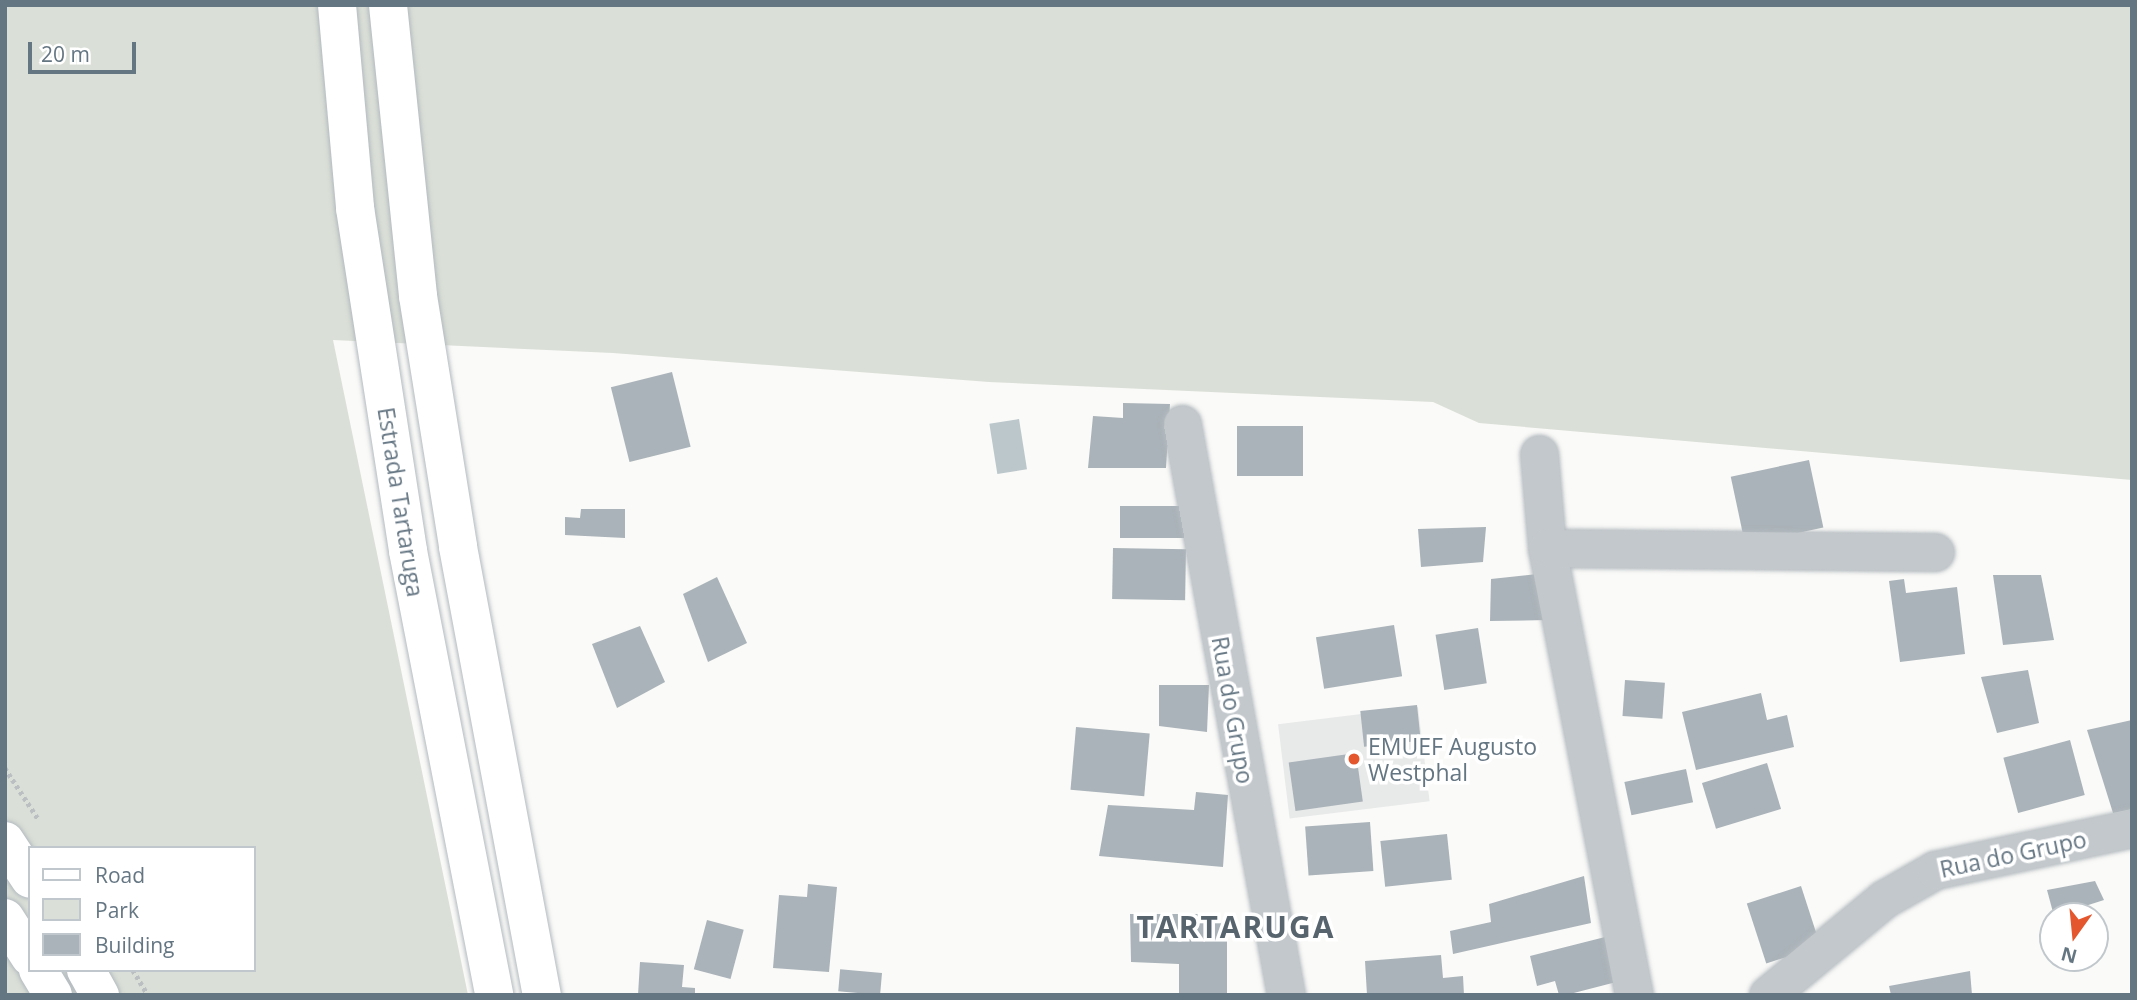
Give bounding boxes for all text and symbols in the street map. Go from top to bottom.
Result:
scale bar [32,28,140,72]
text: 20 m [41,40,90,68]
street label: Estrada Tartaruga [372,405,430,599]
street label: Rua do Grupo [1206,634,1260,786]
place label: EMUEF Augusto Westphal [1368,732,1537,786]
marker: EMUEF Augusto Westphal [1346,751,1362,767]
street label: Rua do Grupo [1937,825,2089,883]
legend [28,846,256,972]
text: Road [95,861,145,889]
text: Park [95,896,139,924]
north arrow [2039,902,2109,972]
district label: TARTARUGA [1138,909,1334,945]
text: Building [95,931,174,959]
text: N [2058,941,2080,970]

